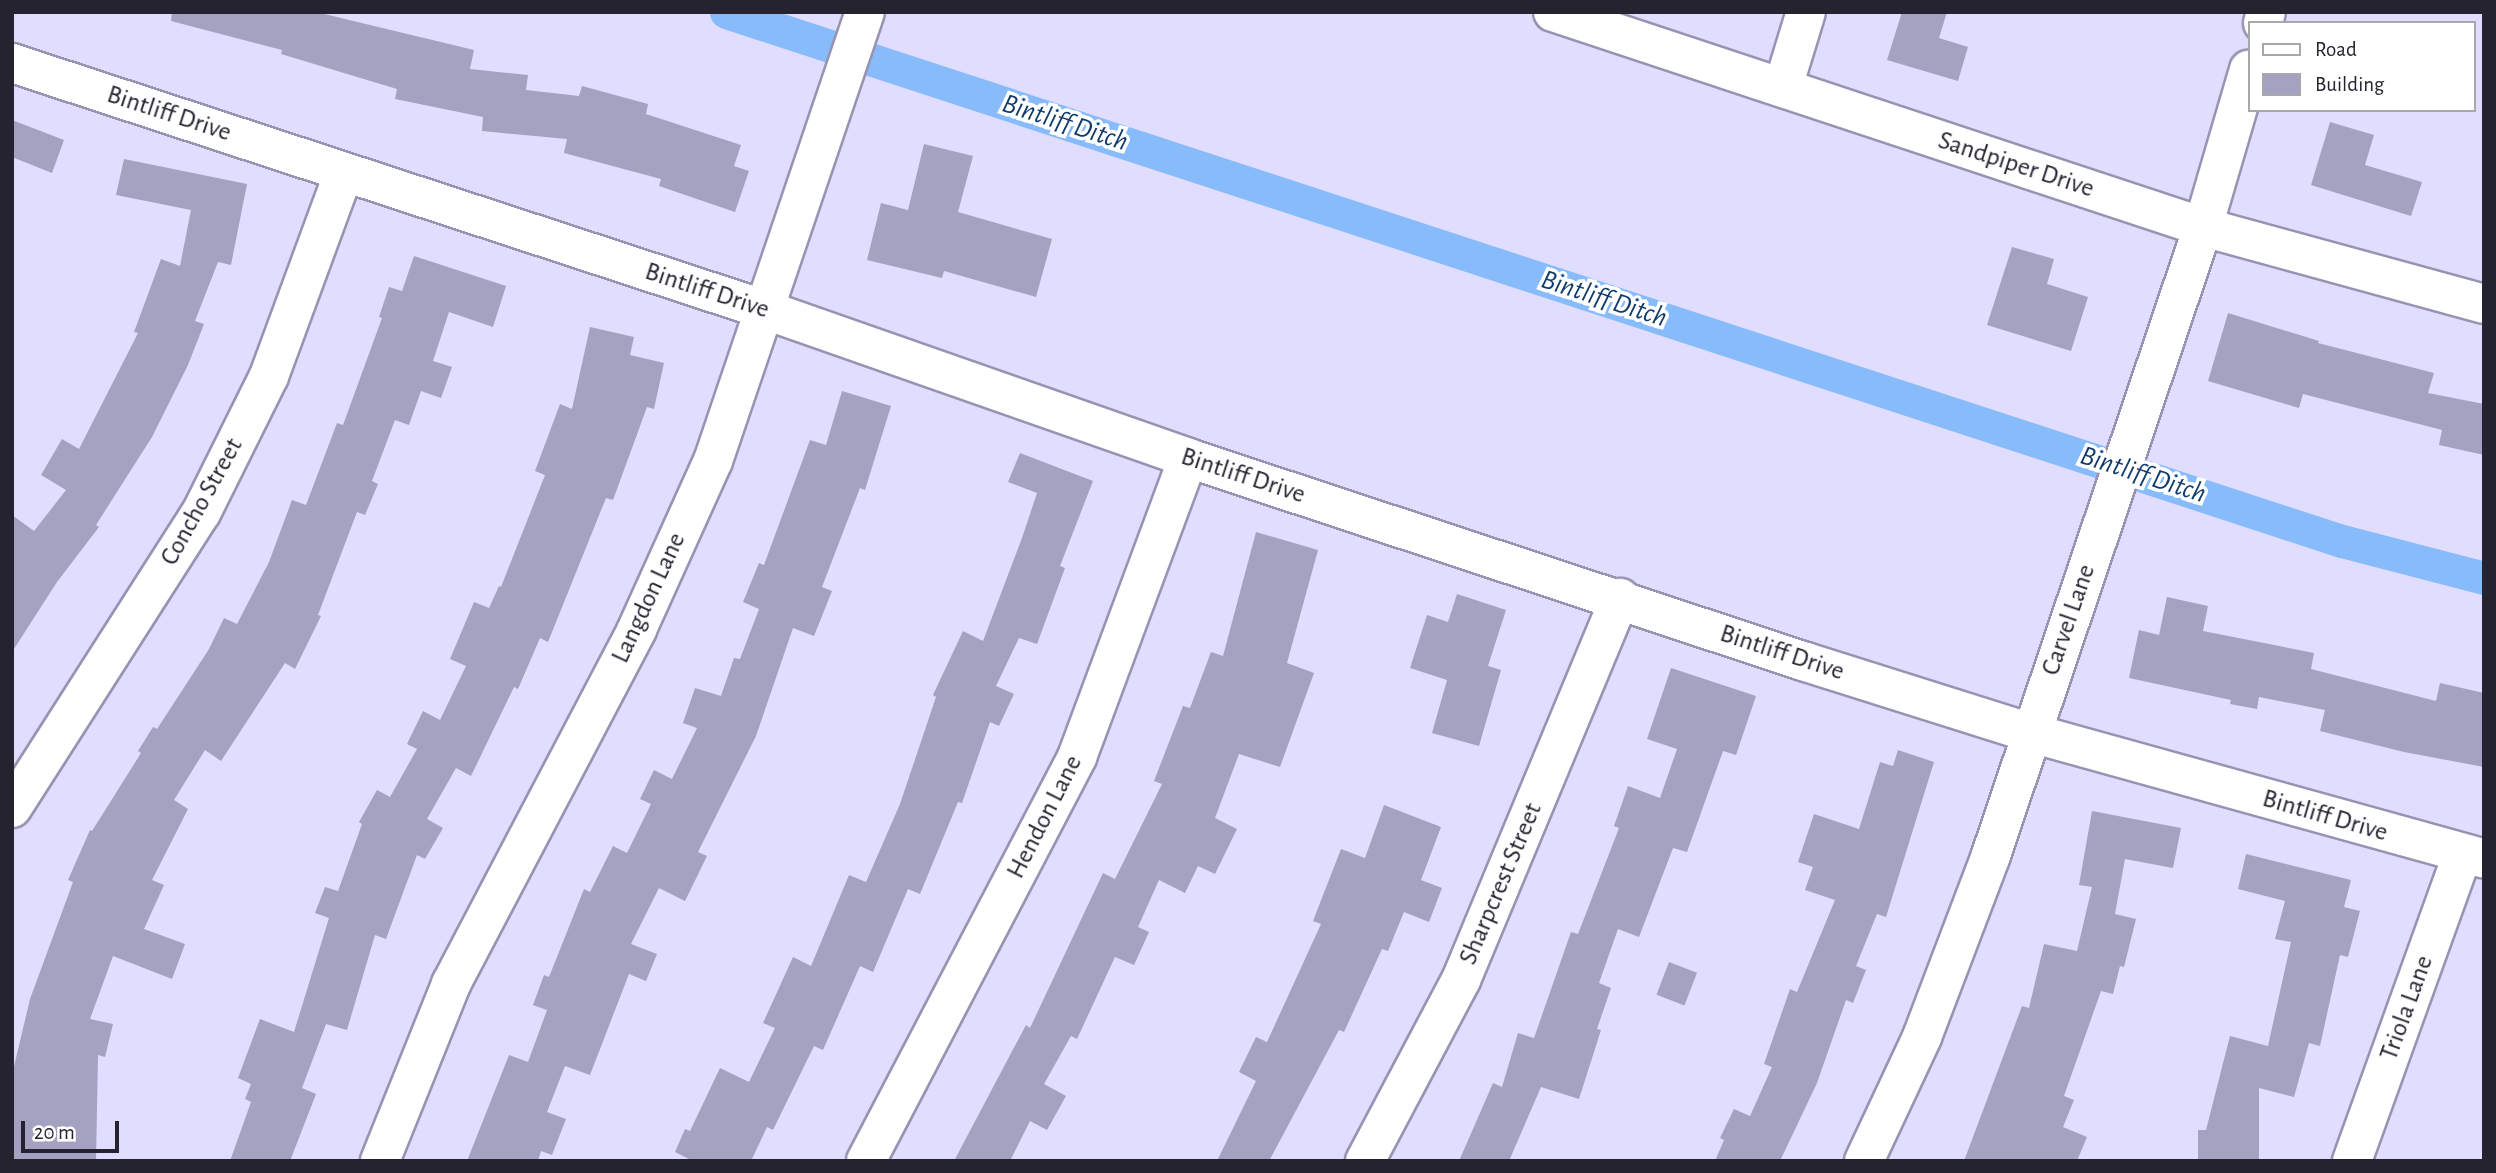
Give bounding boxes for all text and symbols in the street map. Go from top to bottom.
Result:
legend [2248,21,2475,112]
text: Road [2315,39,2357,60]
text: Building [2315,74,2384,95]
street label: Bintliff Drive [103,79,235,149]
water label: Bintliff Ditch [998,87,1132,159]
street label: Sandpiper Drive [1934,125,2098,205]
street label: Bintliff Drive [641,256,773,326]
water label: Bintliff Ditch [1537,263,1671,335]
street label: Concho Street [154,433,250,571]
water label: Bintliff Ditch [2076,439,2210,511]
street label: Bintliff Drive [1177,441,1309,511]
street label: Langdon Lane [605,528,693,668]
street label: Carvel Lane [2035,560,2103,680]
street label: Bintliff Drive [1716,618,1848,688]
street label: Hendon Lane [1001,750,1089,884]
street label: Bintliff Drive [2259,783,2391,849]
street label: Sharpcrest Street [1453,799,1549,969]
street label: Triola Lane [2374,951,2440,1065]
scale bar [24,1106,122,1150]
text: 20 m [34,1122,75,1143]

